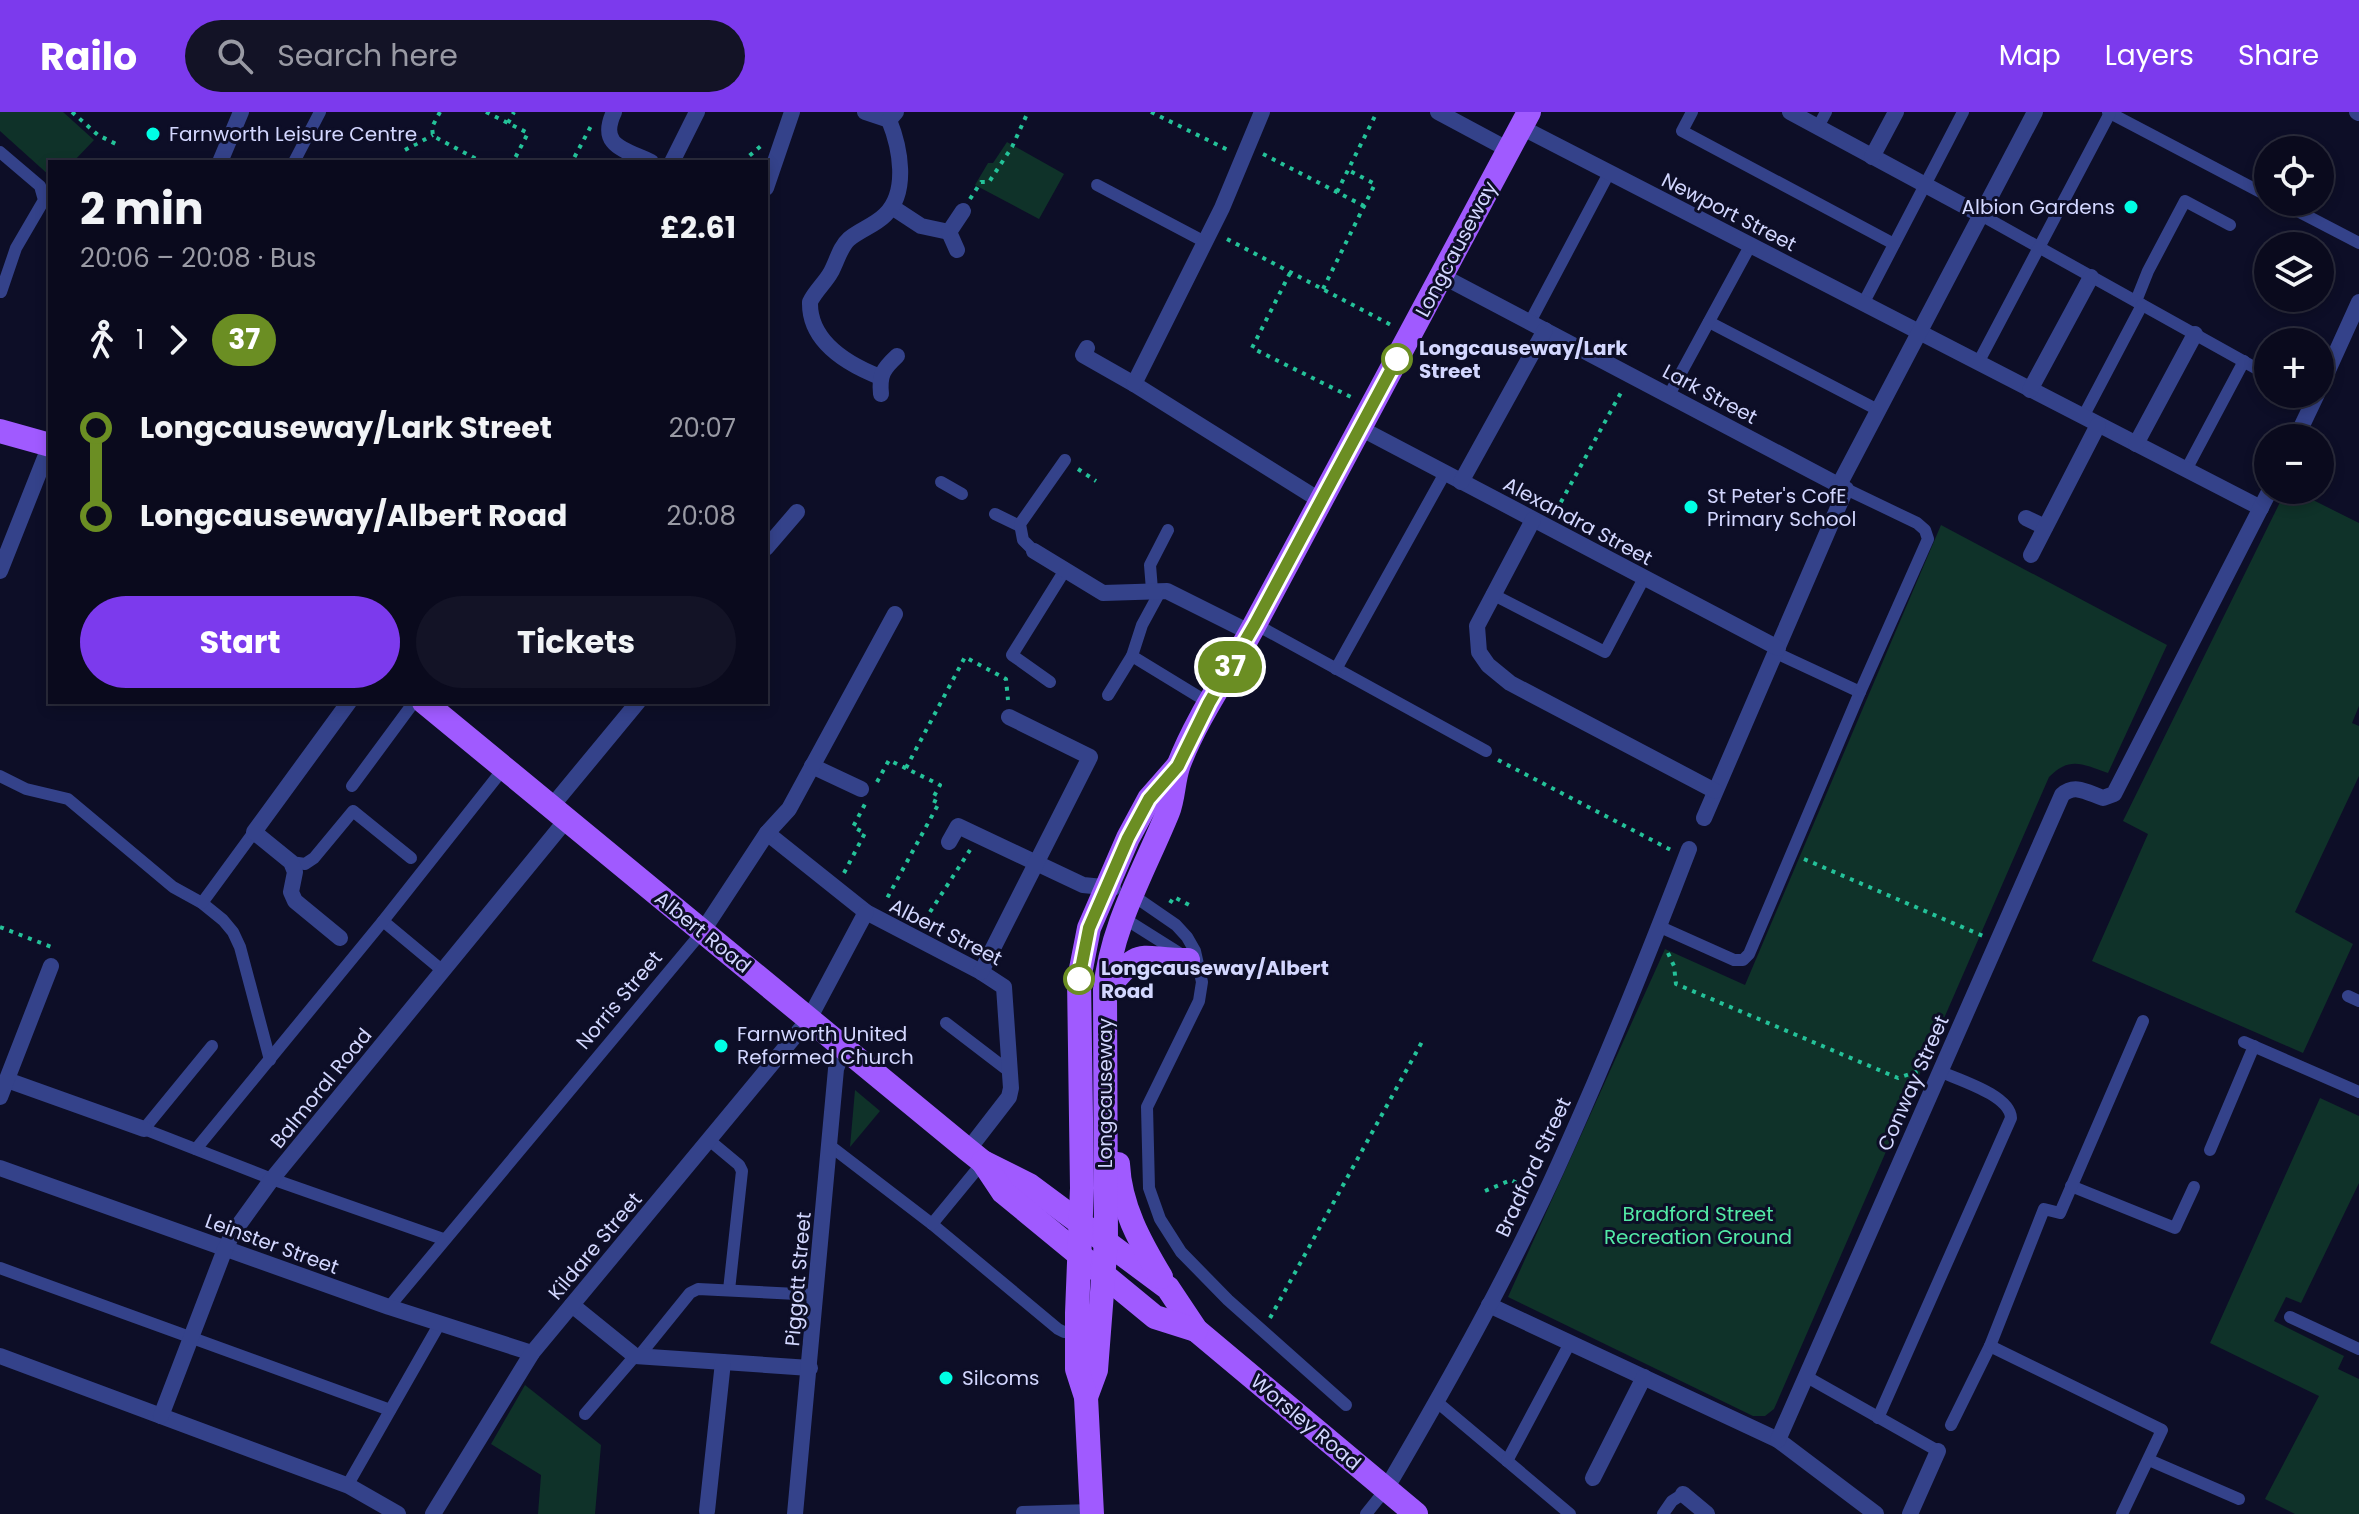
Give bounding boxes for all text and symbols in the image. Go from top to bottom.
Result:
search box [185,20,745,92]
text: Railo [40,30,137,83]
icon: search [213,34,257,78]
text: Search here [277,34,458,77]
text: Map [1999,36,2061,75]
text: Layers [2105,36,2194,75]
text: Share [2238,36,2319,75]
place label: Farnworth Leisure Centre [169,120,417,148]
marker: Farnworth Leisure Centre [144,125,162,143]
map controls [2254,136,2334,504]
button: locate [2254,136,2334,216]
street label: Newport Street [1657,166,1801,258]
street label: Longcauseway [1408,176,1504,322]
text: 2 min [80,178,204,239]
place label: Albion Gardens [1962,193,2115,221]
marker: Albion Gardens [2122,198,2140,216]
text: £2.61 [660,206,736,249]
button: layers [2254,232,2334,312]
text: 20:06 – 20:08 · Bus [80,240,316,276]
icon: walk [80,318,124,362]
icon: forward [156,318,200,362]
text: 37 [228,320,260,359]
text: 1 [136,322,144,358]
button: + [2254,328,2334,408]
place label: Longcauseway/Lark Street [1419,334,1628,385]
marker: Longcauseway/Lark Street [1382,344,1412,374]
street label: Lark Street [1658,357,1762,431]
text: Longcauseway/Lark Street [140,406,552,449]
text: 20:07 [669,410,736,446]
button: − [2254,424,2334,504]
street label: Alexandra Street [1499,470,1657,572]
place label: St Peter's CofE Primary School [1707,482,1856,533]
text: Longcauseway/Albert Road [140,494,567,537]
text: 20:08 [666,498,736,534]
marker: St Peter's CofE Primary School [1682,498,1700,516]
button: Start [80,596,400,688]
button: Tickets [416,596,736,688]
line badge: 37 [1194,641,1266,693]
text: 37 [1214,647,1246,686]
street label: Albert Road [649,884,757,980]
street label: Albert Street [885,892,1007,972]
street label: Norris Street [569,945,669,1055]
place label: Longcauseway/Albert Road [1101,954,1329,1005]
marker: Longcauseway/Albert Road [1064,964,1094,994]
street label: Conway Street [1870,1011,1956,1155]
street label: Longcauseway [1091,1018,1119,1168]
place label: Farnworth United Reformed Church [737,1020,914,1071]
street label: Balmoral Road [264,1022,378,1154]
marker: Farnworth United Reformed Church [712,1037,730,1055]
street label: Bradford Street [1488,1093,1578,1241]
street label: Kildare Street [542,1186,648,1306]
park label: Bradford Street Recreation Ground [1604,1200,1792,1251]
street label: Leinster Street [201,1207,343,1281]
street label: Piggott Street [778,1211,818,1347]
place label: Silcoms [962,1364,1040,1392]
street label: Worsley Road [1245,1368,1367,1476]
marker: Silcoms [937,1369,955,1387]

